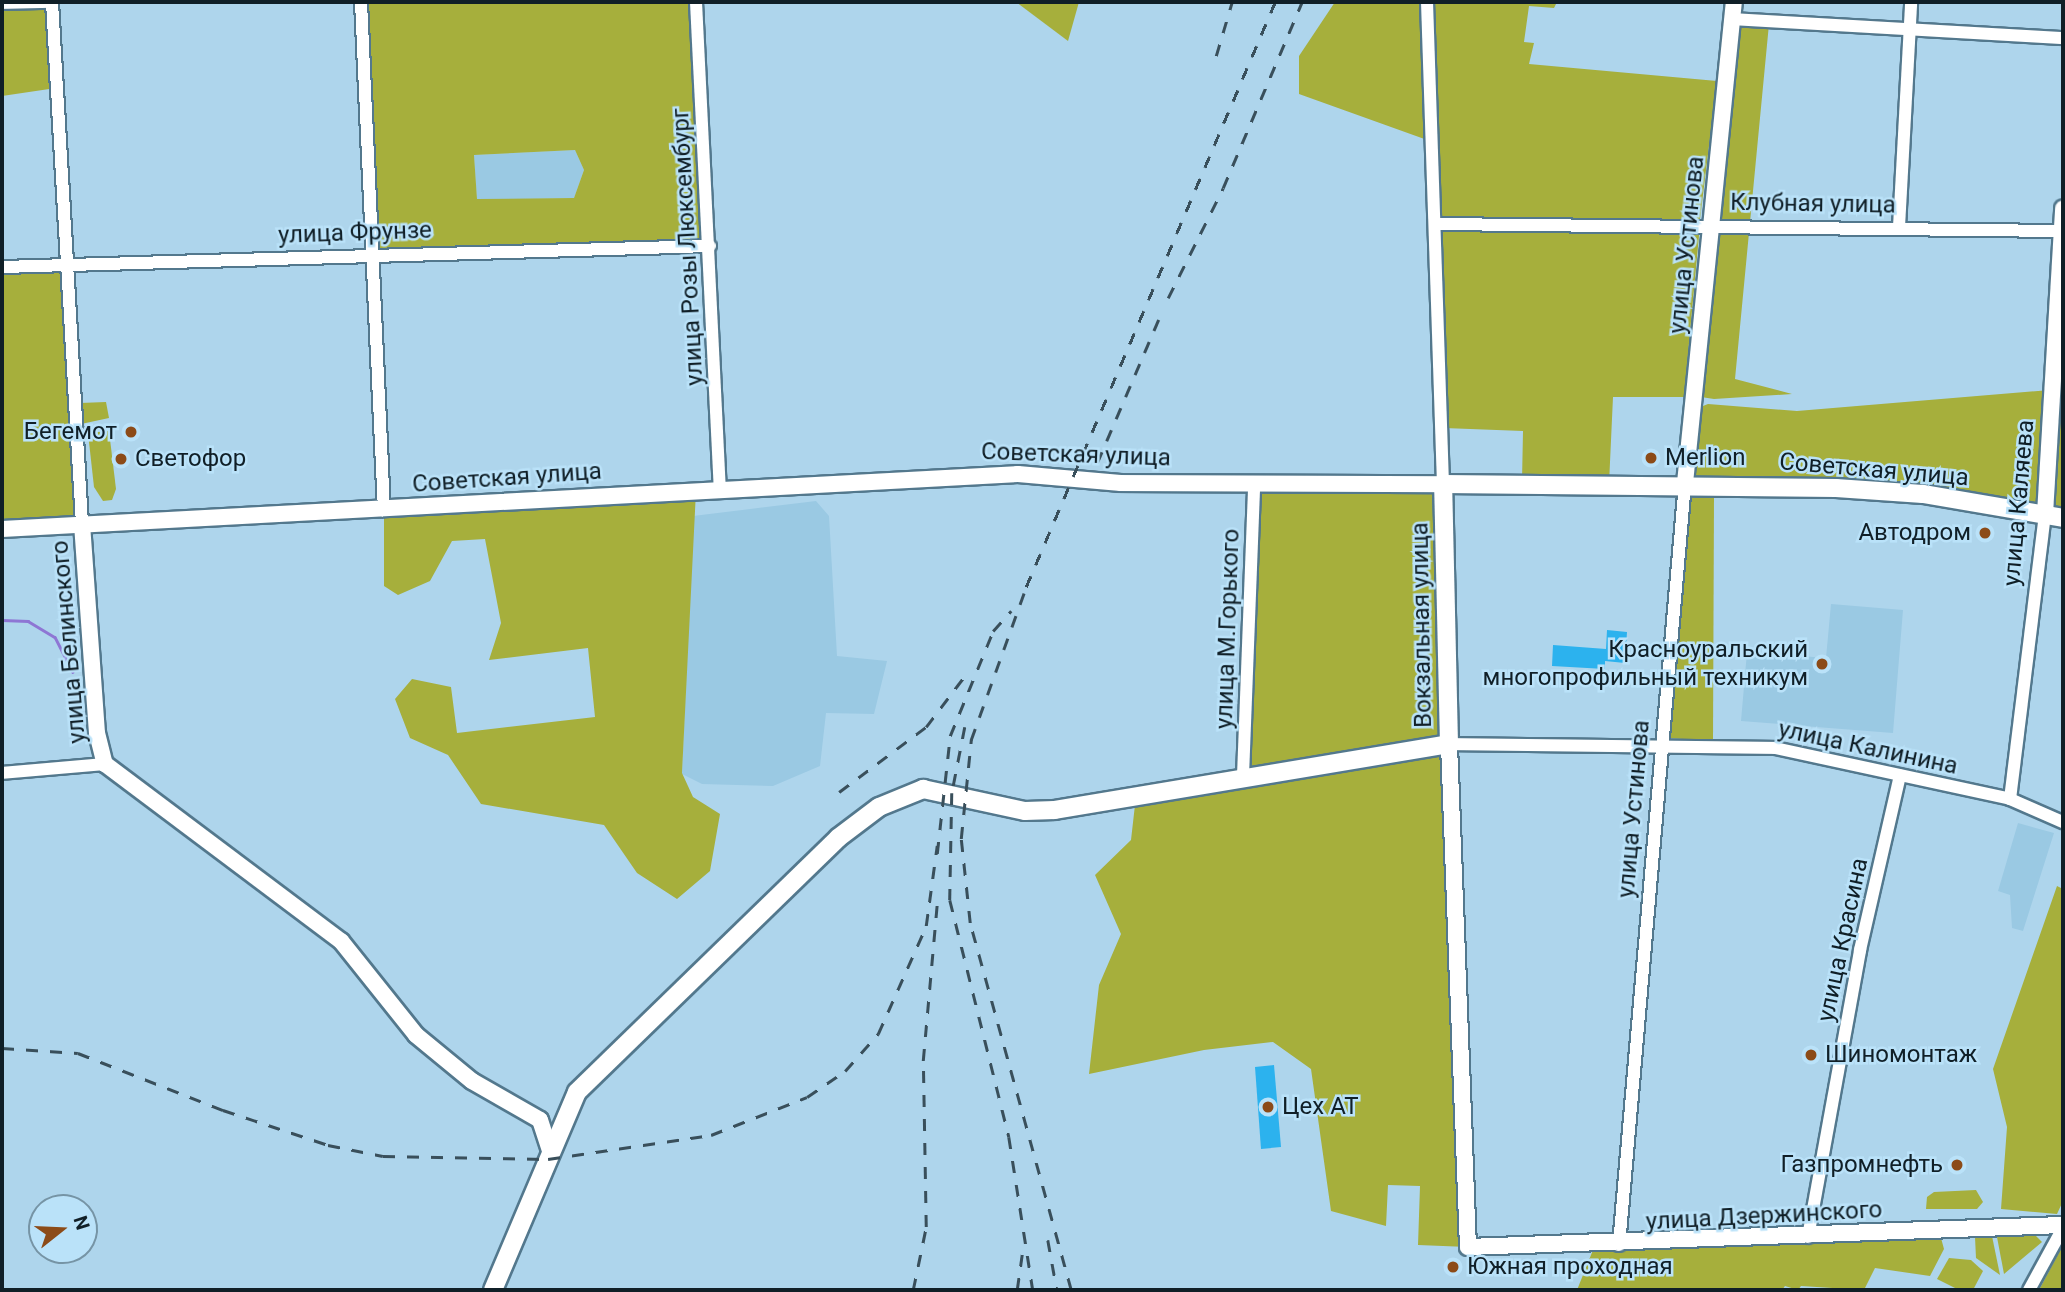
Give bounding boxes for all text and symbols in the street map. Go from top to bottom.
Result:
street label: улица Розы Люксембург [666,107,710,387]
street label: улица Устинова [1663,155,1711,335]
street label: Клубная улица [1730,188,1896,220]
street label: улица Фрунзе [278,216,432,250]
place label: Бегемот [24,418,117,446]
street label: улица Каляева [1997,419,2041,587]
marker: Бегемот [123,424,139,440]
street label: Советская улица [981,437,1171,473]
place label: Merlion [1665,444,1745,472]
place label: Светофор [135,445,246,473]
street label: Советская улица [1778,447,1970,493]
marker: Merlion [1643,450,1659,466]
marker: Светофор [113,451,129,467]
street label: Советская улица [411,457,603,499]
place label: Автодром [1858,519,1971,547]
street label: Вокзальная улица [1406,522,1438,728]
marker: Автодром [1977,525,1993,541]
street label: улица М.Горького [1210,528,1246,730]
street label: улица Белинского [46,539,92,745]
place label: Красноуральский многопрофильный техникум [1483,636,1808,692]
marker: Красноуральский многопрофильный техникум [1814,656,1830,672]
street label: улица Калинина [1776,715,1960,781]
street label: улица Устинова [1612,719,1656,899]
street label: улица Красина [1812,855,1874,1025]
place label: Шиномонтаж [1825,1041,1977,1069]
marker: Шиномонтаж [1803,1047,1819,1063]
place label: Цех АТ [1282,1093,1359,1121]
marker: Цех АТ [1260,1099,1276,1115]
place label: Газпромнефть [1780,1151,1943,1179]
marker: Газпромнефть [1949,1157,1965,1173]
north arrow [28,1194,98,1264]
street label: улица Дзержинского [1645,1195,1883,1237]
text: N [69,1213,95,1233]
place label: Южная проходная [1467,1253,1673,1281]
marker: Южная проходная [1445,1259,1461,1275]

